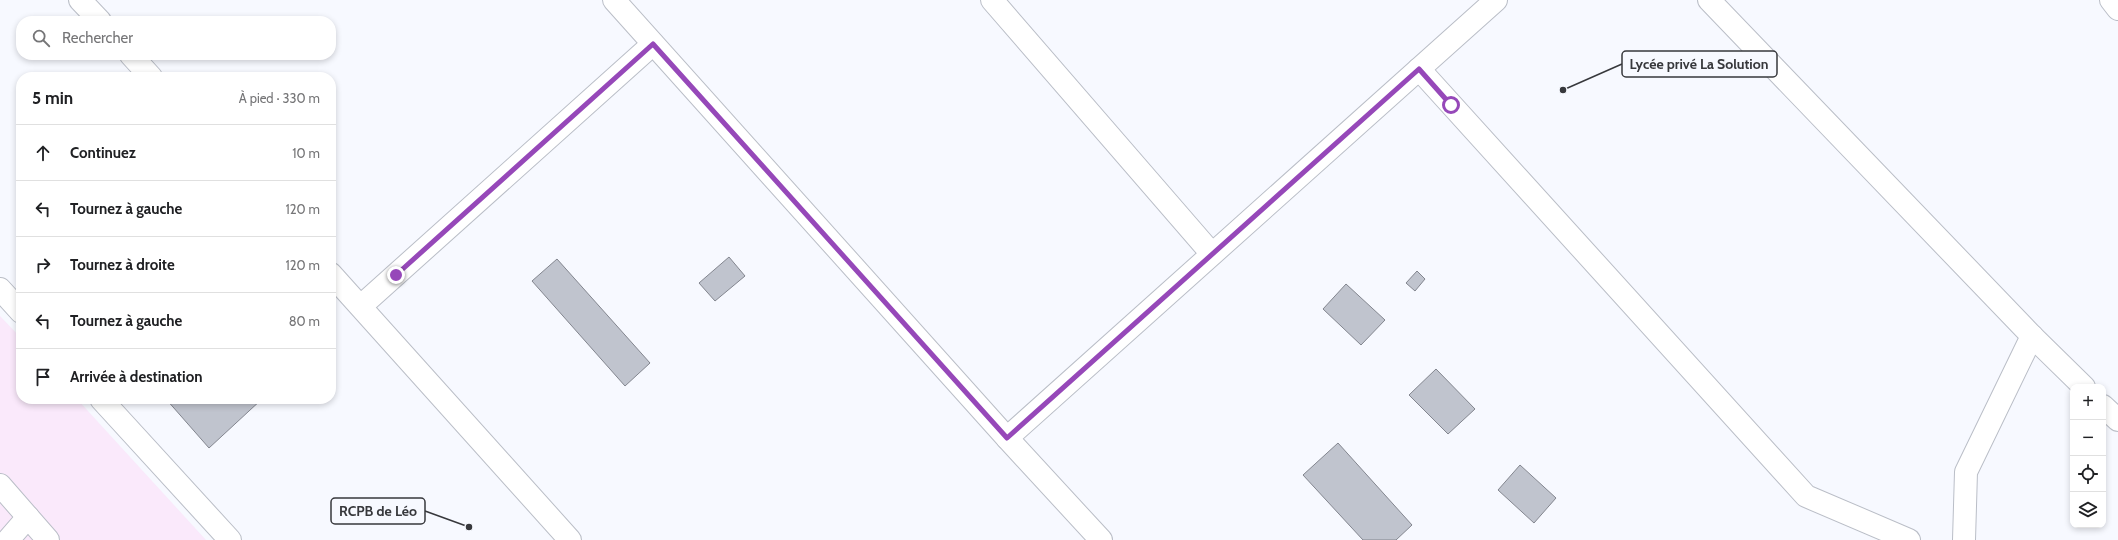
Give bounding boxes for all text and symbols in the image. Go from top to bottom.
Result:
search box [16,16,336,60]
icon: search [30,27,52,49]
text: Rechercher [62,29,133,47]
callout: Lycée privé La Solution [1622,51,1777,77]
text: Lycée privé La Solution [1630,55,1768,73]
text: 5 min [32,88,73,108]
text: À pied · 330 m [239,90,320,106]
route start [1442,96,1460,114]
icon: ahead [32,142,54,164]
text: Continuez [70,144,136,162]
text: 10 m [292,145,320,161]
icon: left [32,198,54,220]
text: Tournez à gauche [70,200,182,218]
text: 120 m [286,201,320,217]
icon: right [32,254,54,276]
text: Tournez à droite [70,256,175,274]
text: 120 m [286,257,320,273]
route end [387,266,405,284]
icon: left [32,310,54,332]
text: Tournez à gauche [70,312,182,330]
text: 80 m [289,313,320,329]
icon: arrive [32,366,54,388]
text: Arrivée à destination [70,368,202,386]
map controls [2070,384,2106,528]
button: + [2070,384,2106,420]
button: − [2070,420,2106,456]
button: locate [2070,456,2106,492]
button: layers [2070,492,2106,528]
callout: RCPB de Léo [331,498,425,524]
text: RCPB de Léo [339,502,417,520]

